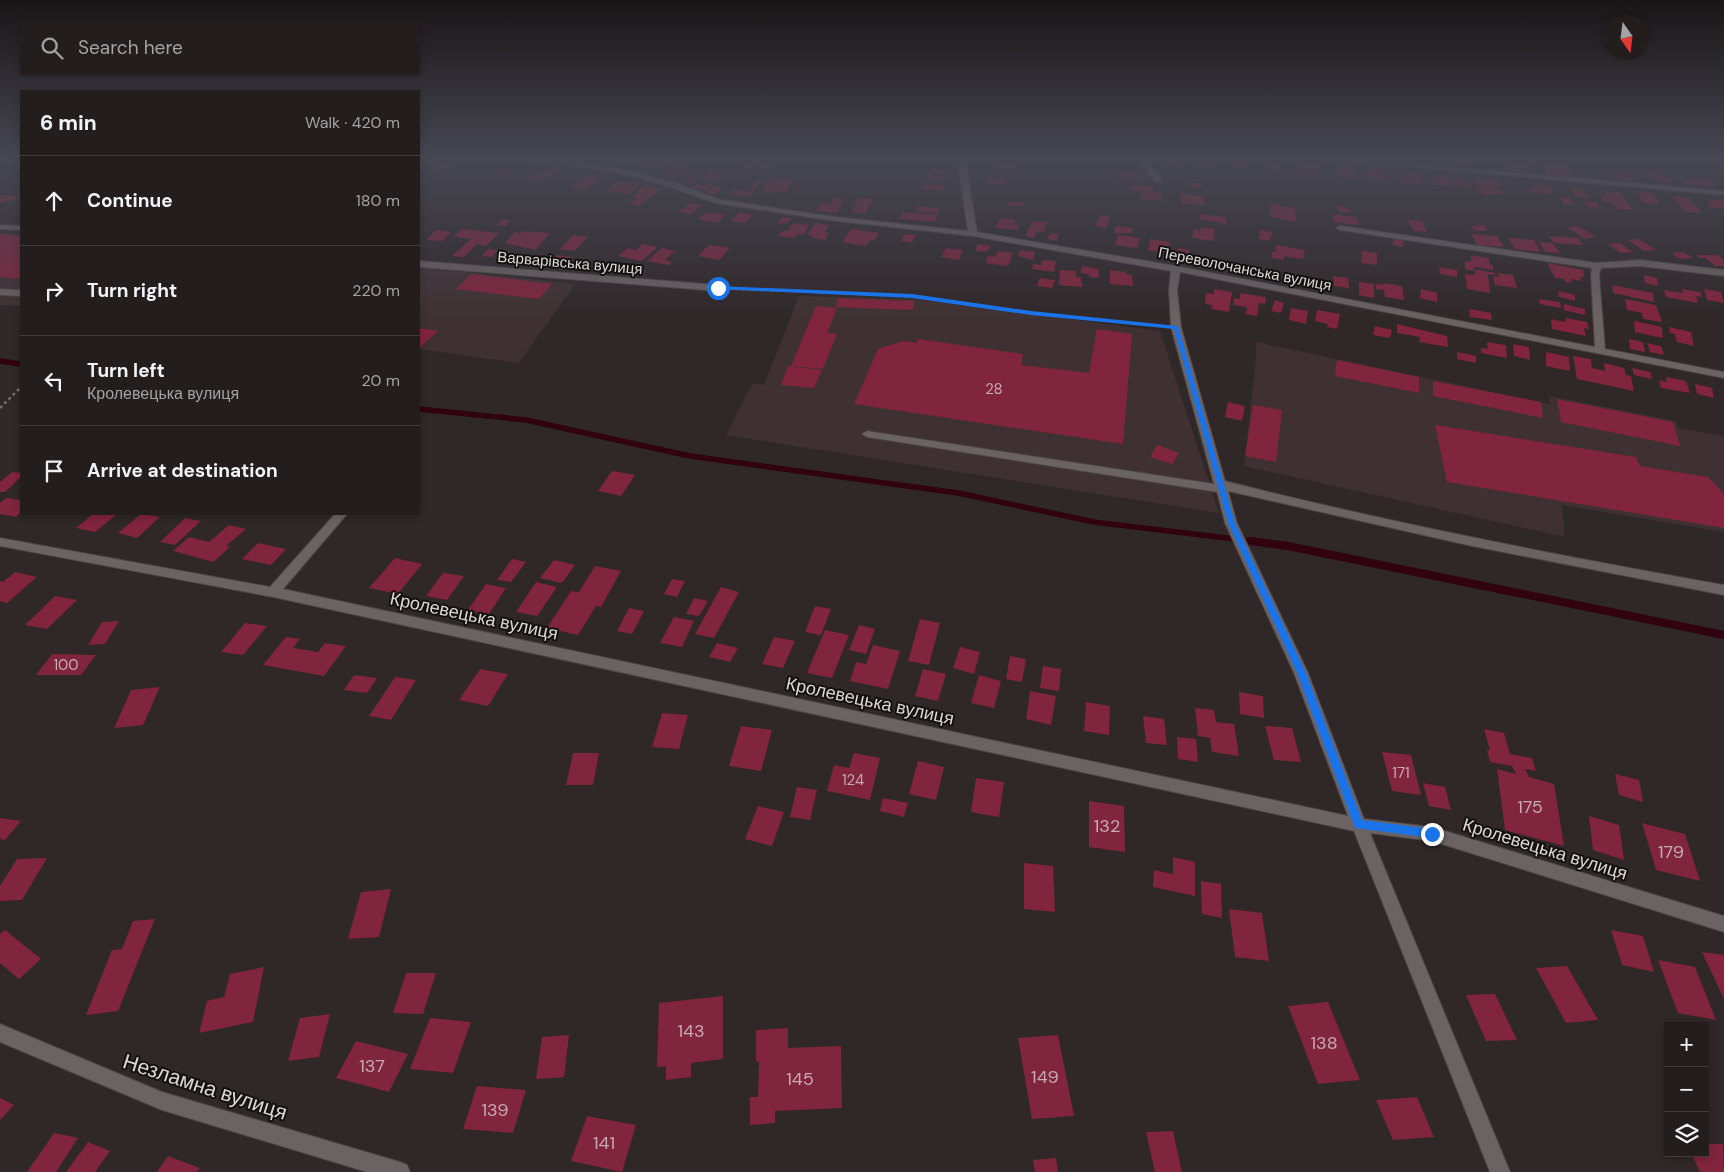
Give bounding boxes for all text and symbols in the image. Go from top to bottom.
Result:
north arrow [1604,15,1649,60]
search box [20,20,420,75]
icon: search [38,34,66,62]
text: Search here [78,35,183,60]
text: 6 min [40,109,97,137]
text: Walk · 420 m [305,112,400,133]
icon: ahead [40,187,68,215]
text: Continue [87,188,173,213]
text: 180 m [356,190,400,211]
street label: Переволочанська вулиця [1157,242,1333,296]
street label: Варварівська вулиця [497,247,643,279]
icon: right [40,277,68,305]
route start [707,277,730,300]
text: Turn right [87,278,177,303]
text: 220 m [352,280,400,301]
text: Turn left [87,358,165,383]
icon: left [40,367,68,395]
text: 20 m [361,370,400,391]
house number: 28 [985,379,1003,399]
text: Кролевецька вулиця [87,383,239,404]
icon: arrive [40,457,68,485]
text: Arrive at destination [87,458,278,483]
street label: Кролевецька вулиця [388,586,560,646]
house number: 100 [53,655,79,675]
street label: Кролевецька вулиця [784,671,956,731]
house number: 171 [1392,763,1410,783]
house number: 124 [842,770,864,790]
house number: 175 [1517,795,1543,819]
street label: Кролевецька вулиця [1460,813,1630,885]
house number: 132 [1094,814,1120,838]
route end [1421,823,1444,846]
house number: 179 [1658,840,1684,864]
house number: 143 [677,1019,705,1043]
map controls [1664,1022,1709,1157]
button: + [1664,1022,1709,1067]
house number: 138 [1310,1031,1338,1055]
street label: Незламна вулиця [119,1047,291,1127]
house number: 137 [359,1054,385,1078]
house number: 149 [1031,1065,1059,1089]
house number: 145 [786,1067,814,1091]
button: − [1664,1067,1709,1112]
house number: 139 [481,1098,509,1122]
button: layers [1664,1112,1709,1157]
house number: 141 [593,1131,615,1155]

